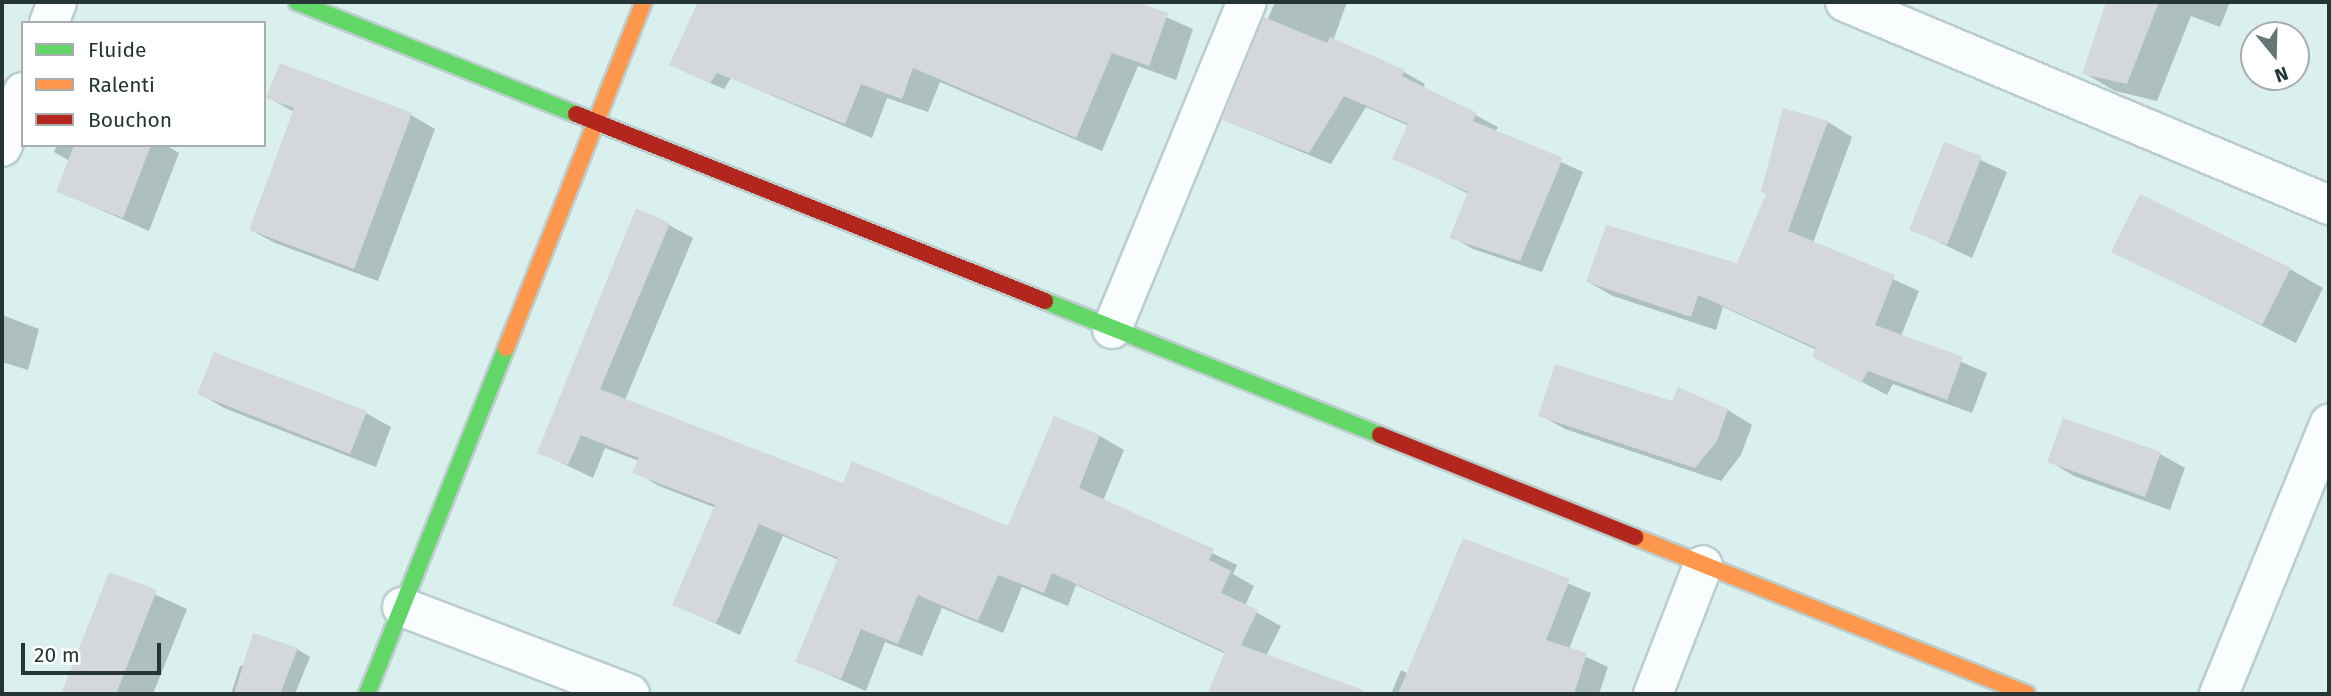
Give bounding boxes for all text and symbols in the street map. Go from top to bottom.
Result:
legend [21,21,266,147]
north arrow [2240,21,2310,91]
text: Fluide [88,37,146,63]
text: N [2272,62,2291,87]
text: Ralenti [88,72,155,98]
text: Bouchon [88,107,172,133]
scale bar [24,630,164,674]
text: 20 m [34,642,80,668]

